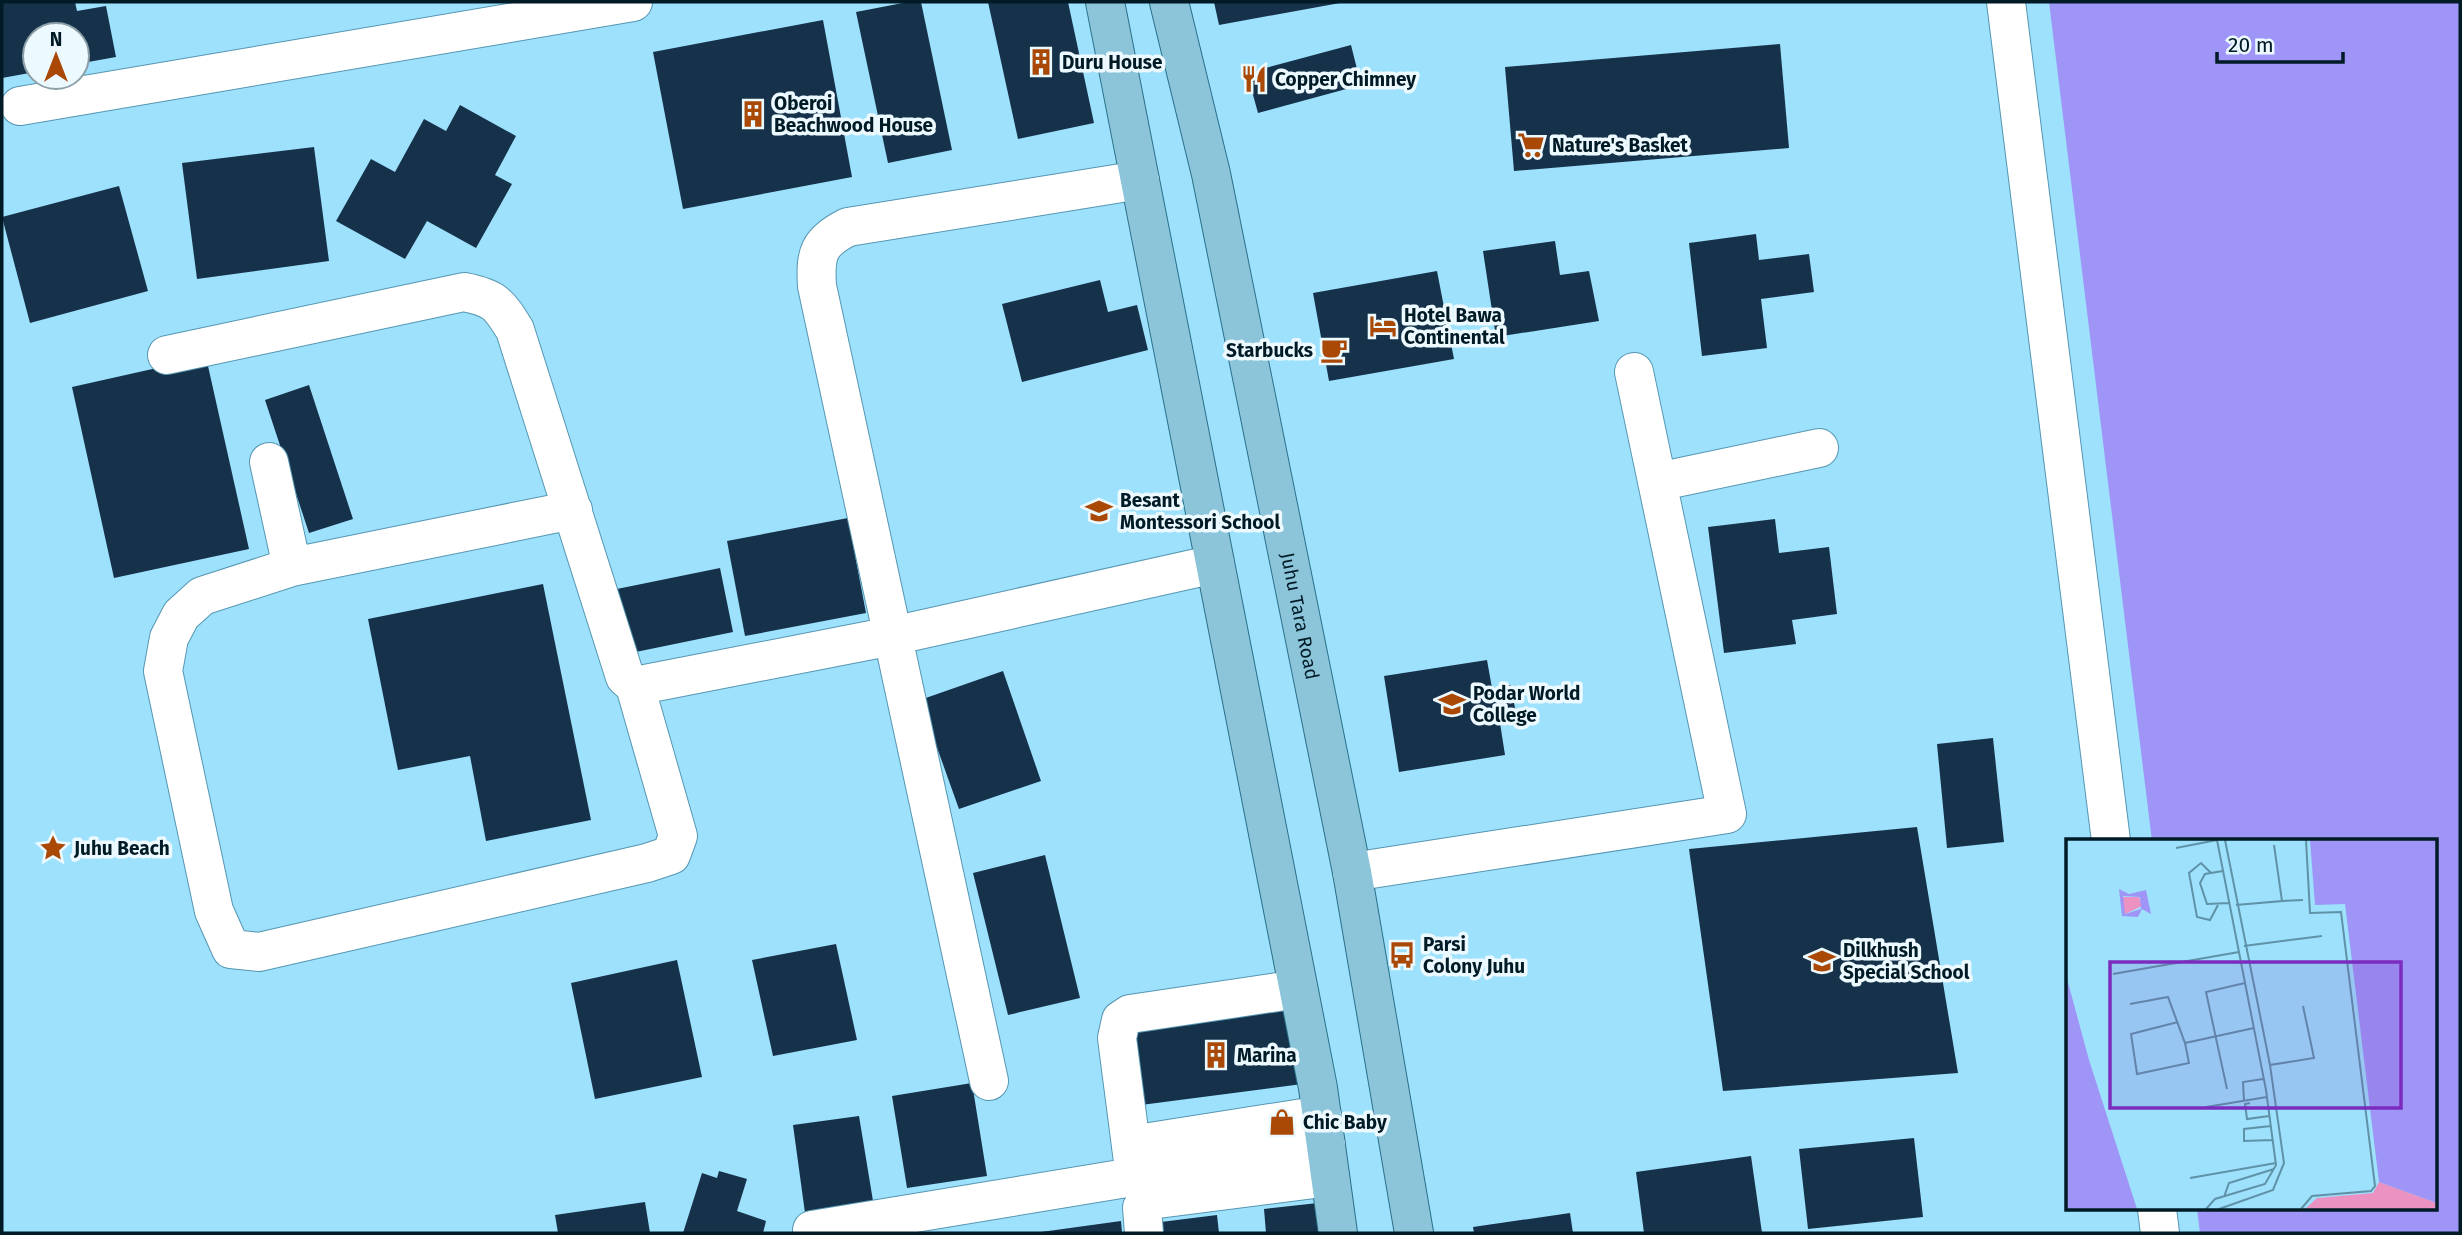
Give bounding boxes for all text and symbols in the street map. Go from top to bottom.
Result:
north arrow [21,21,91,91]
scale bar [2217,21,2343,65]
text: N [50,28,62,51]
text: 20 m [2228,32,2274,58]
building icon: Duru House [1026,47,1056,77]
place label: Duru House [1062,51,1163,74]
restaurant icon: Copper Chimney [1239,64,1269,94]
place label: Copper Chimney [1275,68,1416,91]
place label: Oberoi Beachwood House [774,92,933,137]
building icon: Oberoi Beachwood House [738,99,768,129]
supermarket icon: Nature's Basket [1516,130,1546,160]
place label: Nature's Basket [1552,134,1688,157]
place label: Hotel Bawa Continental [1404,304,1505,349]
hotel icon: Hotel Bawa Continental [1368,311,1398,341]
cafe icon: Starbucks [1319,335,1349,365]
place label: Starbucks [1226,339,1313,362]
place label: Besant Montessori School [1120,489,1280,534]
school or university icon: Besant Montessori School [1084,496,1114,526]
street label: Juhu Tara Road [1276,551,1324,682]
place label: Podar World College [1473,682,1580,727]
school or university icon: Podar World College [1437,689,1467,719]
place icon: Juhu Beach [38,833,68,863]
place label: Juhu Beach [73,837,170,860]
inset map [2066,839,2438,1210]
place label: Parsi Colony Juhu [1423,933,1525,978]
place label: Dilkhush Special School [1843,939,1970,984]
bus stop icon: Parsi Colony Juhu [1387,940,1417,970]
school or university icon: Dilkhush Special School [1807,946,1837,976]
building icon: Marina [1201,1040,1231,1070]
place label: Marina [1237,1044,1297,1067]
shop icon: Chic Baby [1267,1107,1297,1137]
place label: Chic Baby [1303,1111,1387,1134]

